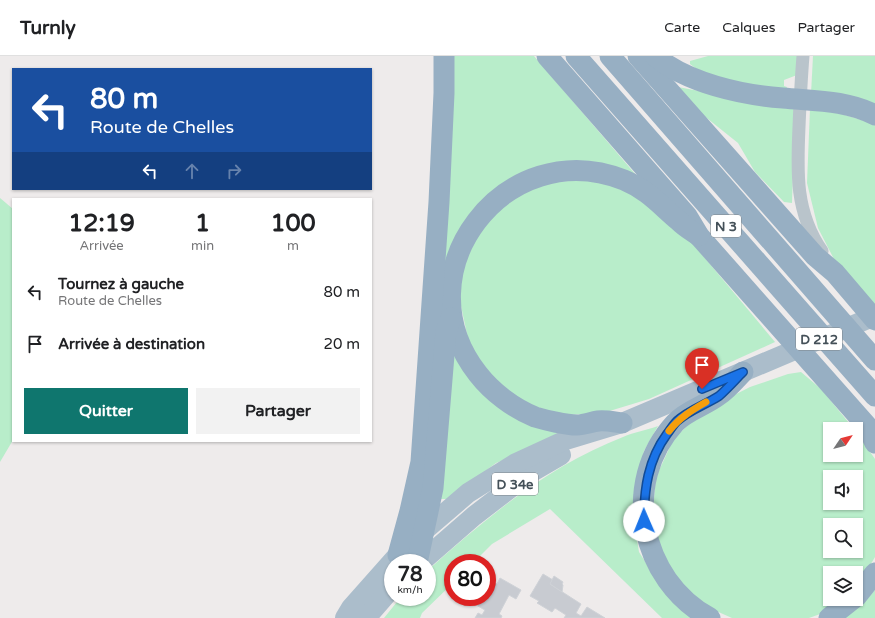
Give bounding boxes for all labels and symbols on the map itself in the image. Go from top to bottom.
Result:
road number: N 3 [711,215,741,237]
road number: D 212 [796,328,842,350]
pin [685,348,719,389]
north arrow [823,422,863,462]
road number: D 34e [492,473,538,495]
position arrow [623,500,665,542]
speed limit sign: 80 [444,554,496,606]

